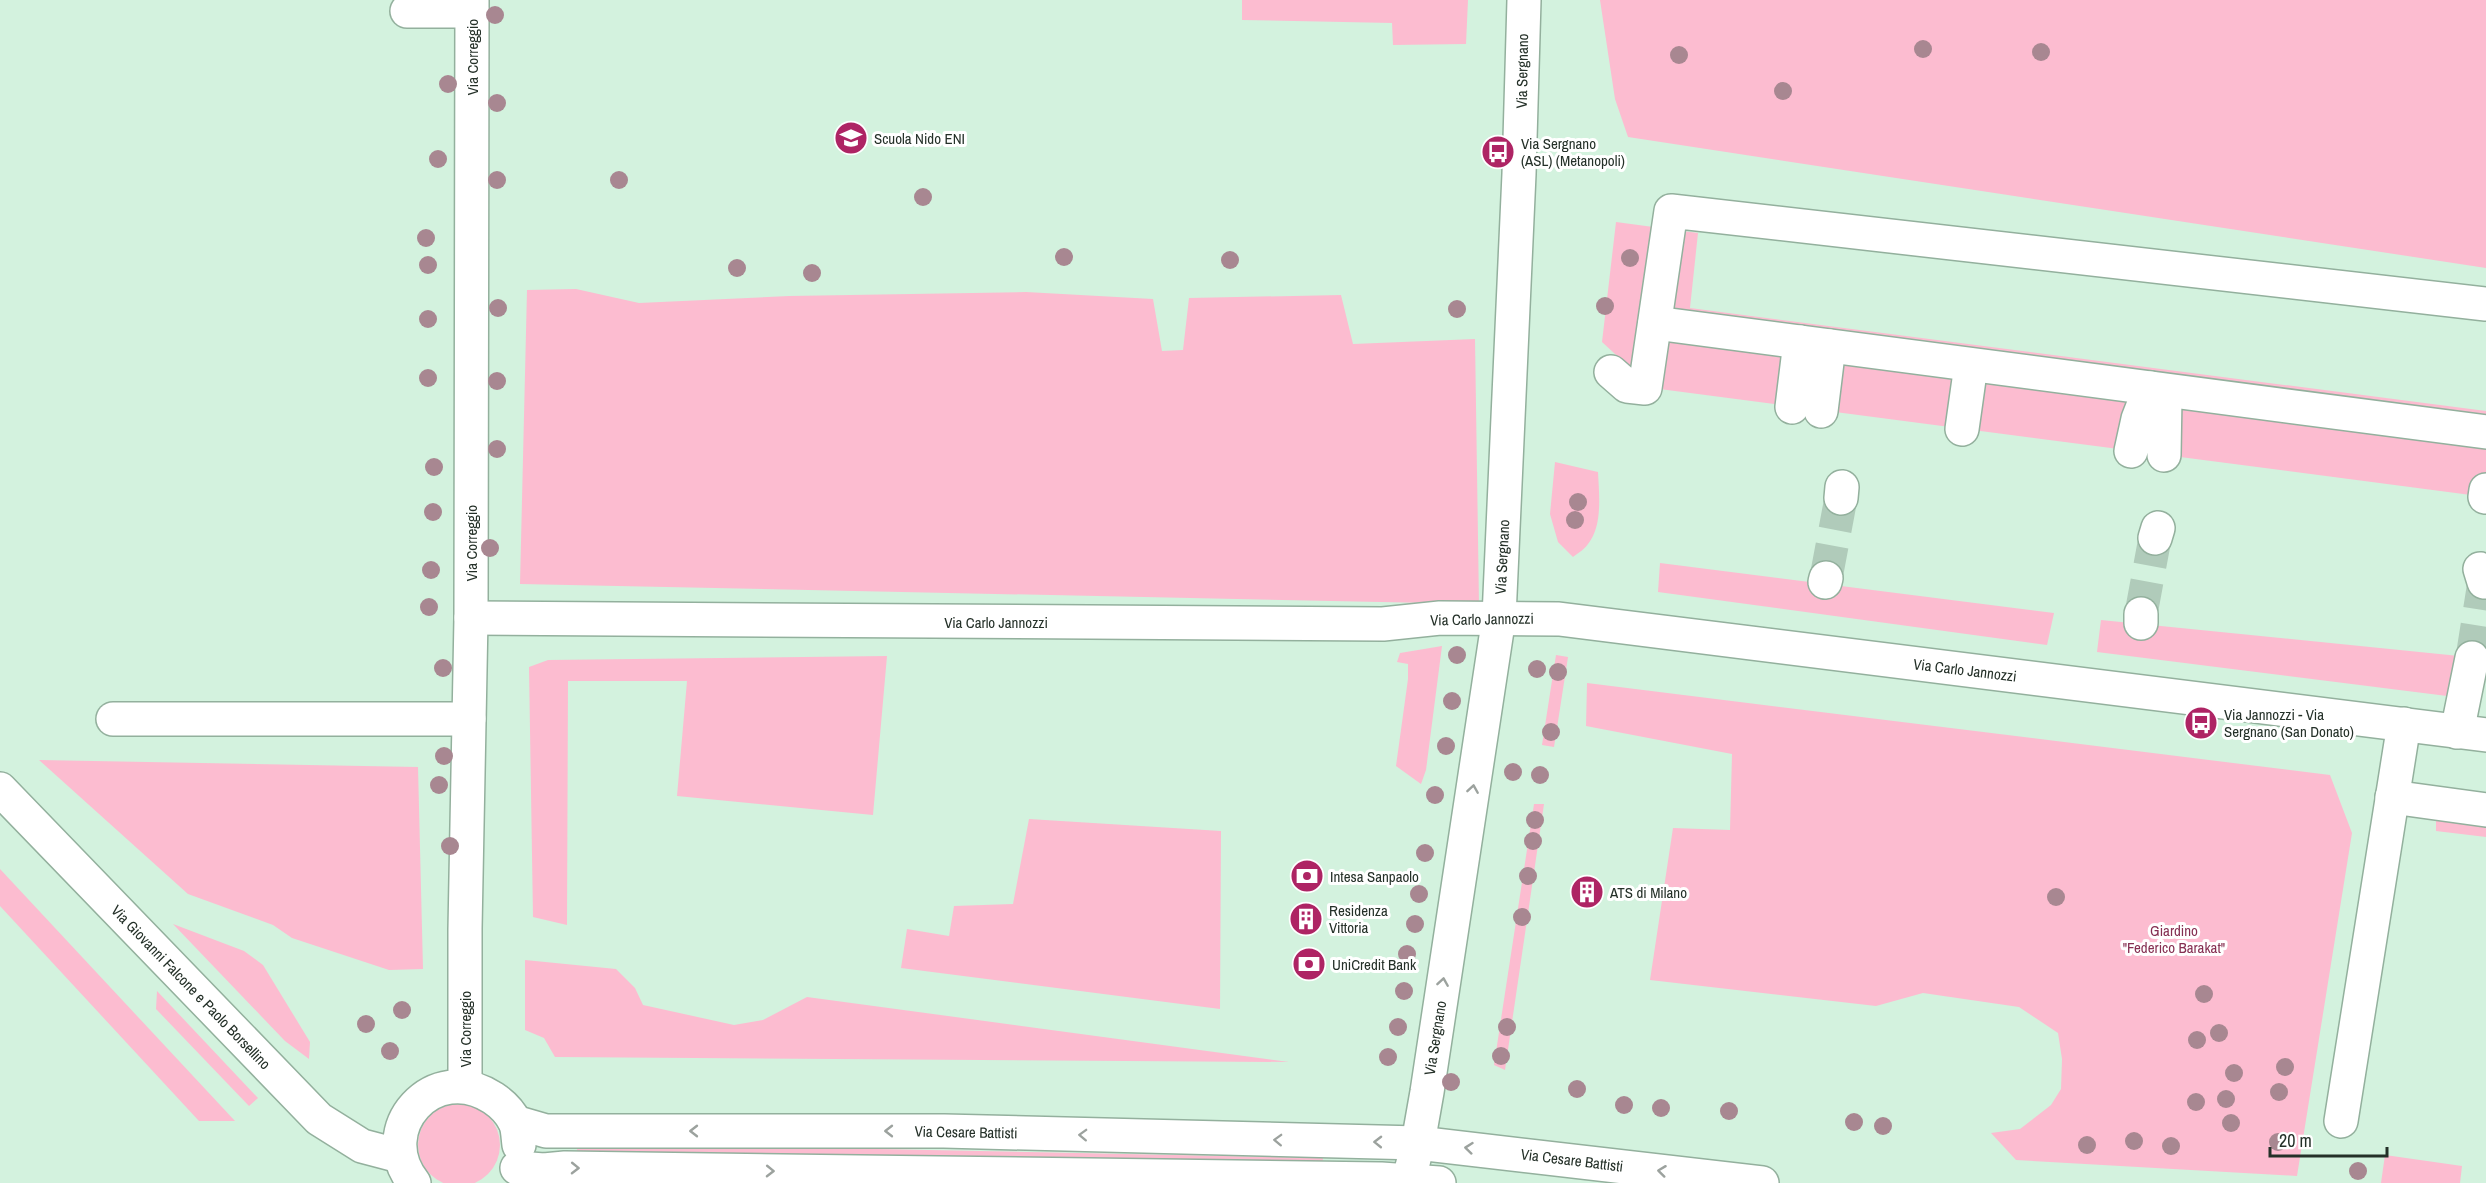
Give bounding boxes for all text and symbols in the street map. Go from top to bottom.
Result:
street label: Via Correggio [462,19,483,95]
street label: Via Sergnano [1511,33,1533,109]
school or university icon: Scuola Nido ENI [833,120,869,156]
place label: Scuola Nido ENI [874,128,965,149]
place label: Via Sergnano (ASL) (Metanopoli) [1521,133,1625,171]
bus stop icon: Via Sergnano (ASL) (Metanopoli) [1480,134,1516,170]
street label: Via Correggio [461,505,482,581]
street label: Via Sergnano [1490,519,1514,595]
street label: Via Carlo Jannozzi [1430,608,1534,630]
street label: Via Carlo Jannozzi [944,612,1048,633]
street label: Via Carlo Jannozzi [1912,653,2018,687]
place label: Via Jannozzi - Via Sergnano (San Donato) [2224,704,2354,742]
bus stop icon: Via Jannozzi - Via Sergnano (San Donato) [2183,705,2219,741]
one-way arrow [1466,784,1478,794]
bank icon: Intesa Sanpaolo [1289,858,1325,894]
place label: Intesa Sanpaolo [1330,866,1419,887]
building icon: ATS di Milano [1569,874,1605,910]
place label: ATS di Milano [1609,882,1687,903]
street label: Via Giovanni Falcone e Paolo Borsellino [107,900,276,1074]
place label: Residenza Vittoria [1329,900,1388,938]
building icon: Residenza Vittoria [1288,901,1324,937]
park label: Giardino "Federico Barakat" [2123,920,2225,958]
bank icon: UniCredit Bank [1291,946,1327,982]
place label: UniCredit Bank [1332,954,1417,975]
one-way arrow [1437,977,1449,986]
street label: Via Correggio [455,991,476,1067]
street label: Via Sergnano [1419,999,1451,1077]
scale bar [2270,1120,2387,1158]
street label: Via Cesare Battisti [914,1121,1018,1143]
one-way arrow [689,1125,698,1137]
one-way arrow [884,1125,893,1137]
text: 20 m [2279,1128,2312,1153]
one-way arrow [1079,1129,1088,1141]
one-way arrow [1274,1134,1283,1146]
one-way arrow [1373,1136,1382,1149]
one-way arrow [1464,1142,1473,1155]
street label: Via Cesare Battisti [1520,1143,1624,1177]
one-way arrow [571,1162,580,1174]
one-way arrow [766,1165,775,1177]
one-way arrow [1658,1165,1667,1178]

